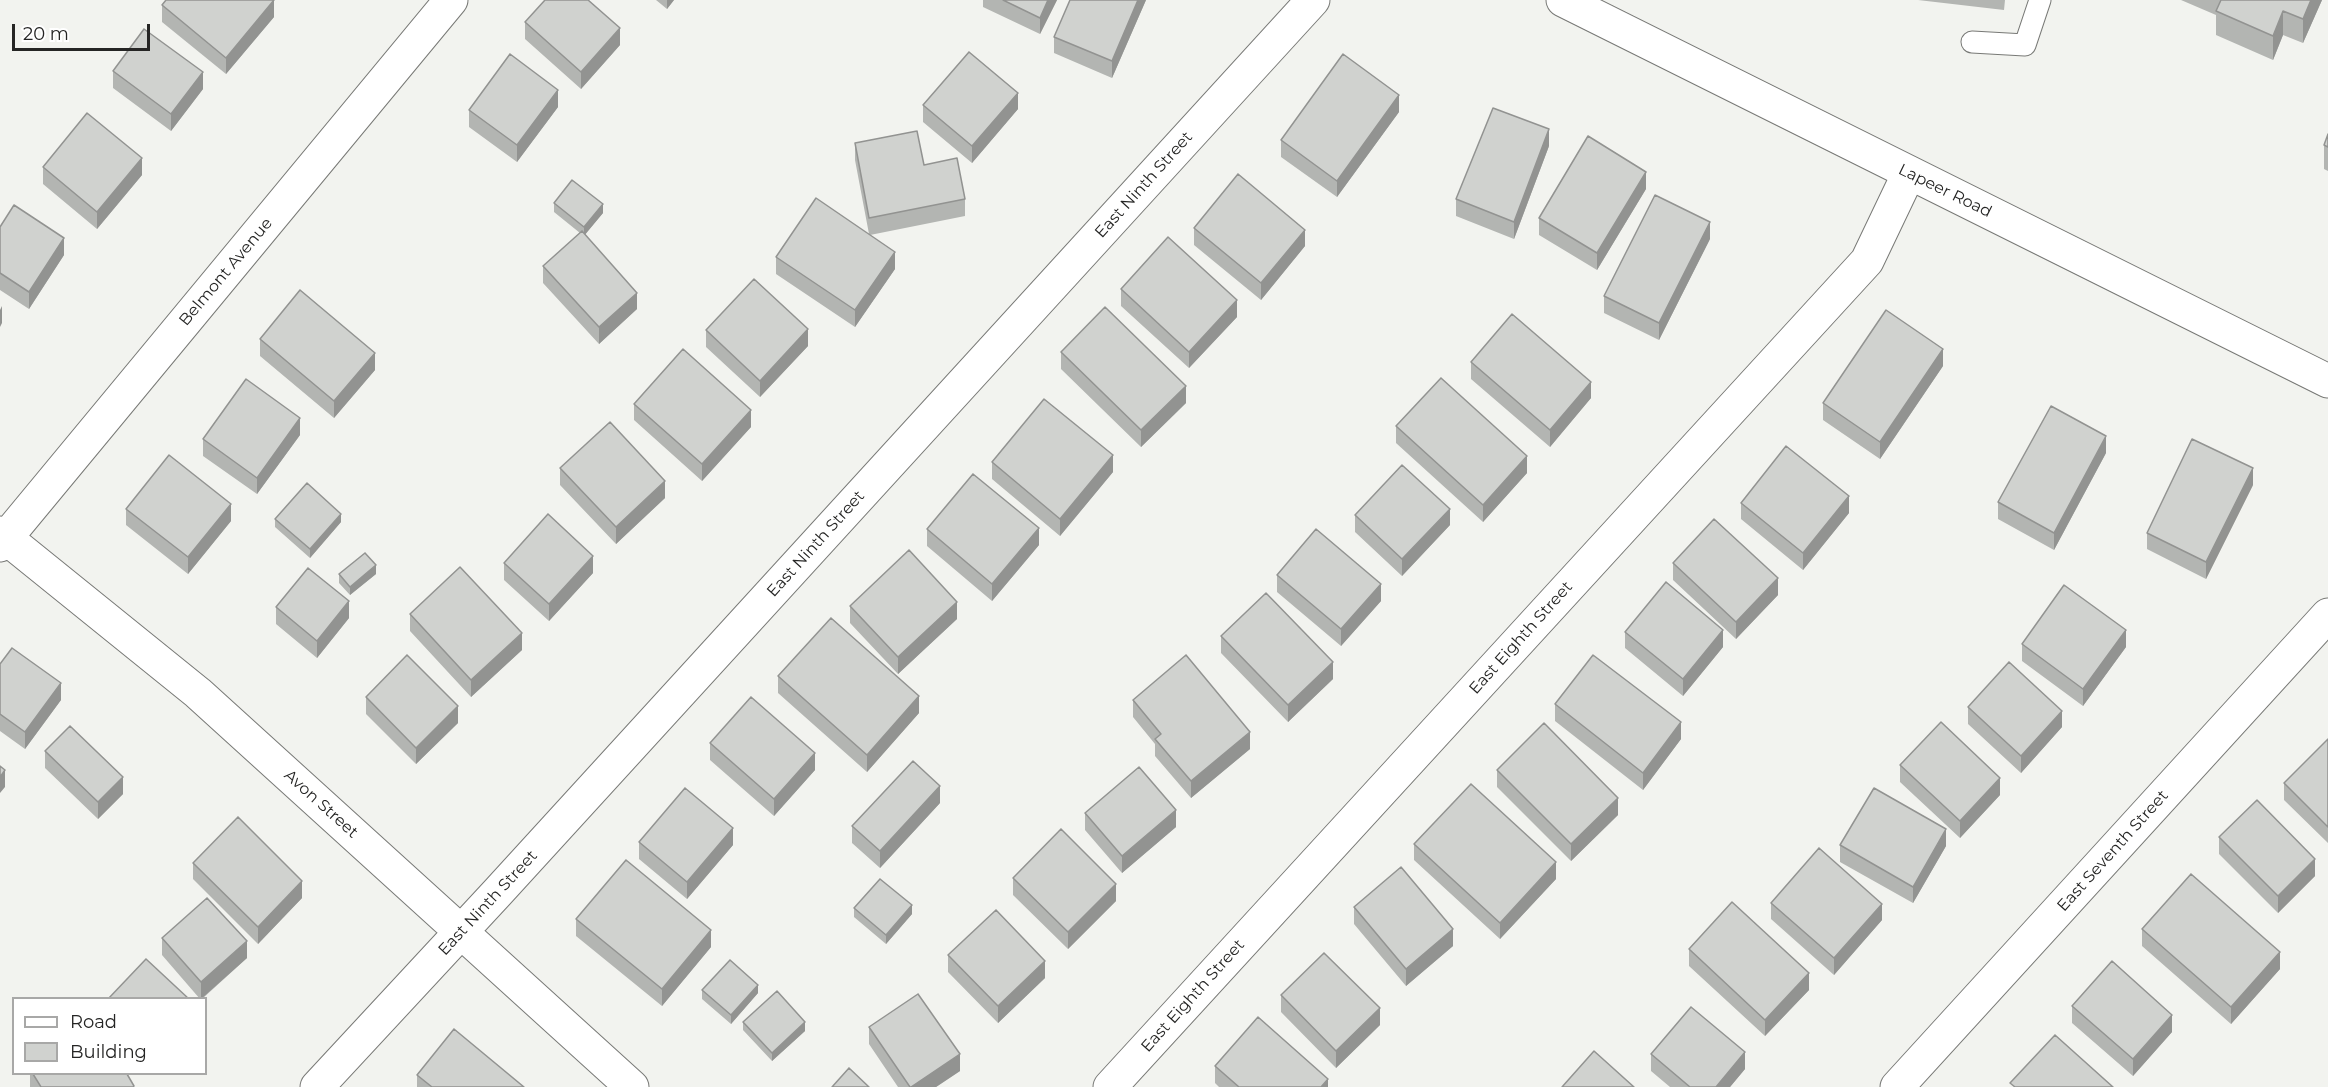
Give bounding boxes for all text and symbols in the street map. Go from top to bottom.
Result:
scale bar [15,12,153,50]
text: 20 m [23,23,69,45]
street label: East Ninth Street [1091,128,1197,242]
street label: Lapeer Road [1895,160,1995,222]
street label: Belmont Avenue [175,214,277,330]
street label: East Ninth Street [763,487,869,601]
street label: East Eighth Street [1465,578,1577,698]
street label: Avon Street [280,766,362,842]
street label: East Seventh Street [2053,786,2173,916]
street label: East Ninth Street [434,847,542,959]
street label: East Eighth Street [1137,936,1249,1056]
legend [12,997,207,1075]
text: Road [70,1011,117,1033]
text: Building [70,1041,147,1063]

